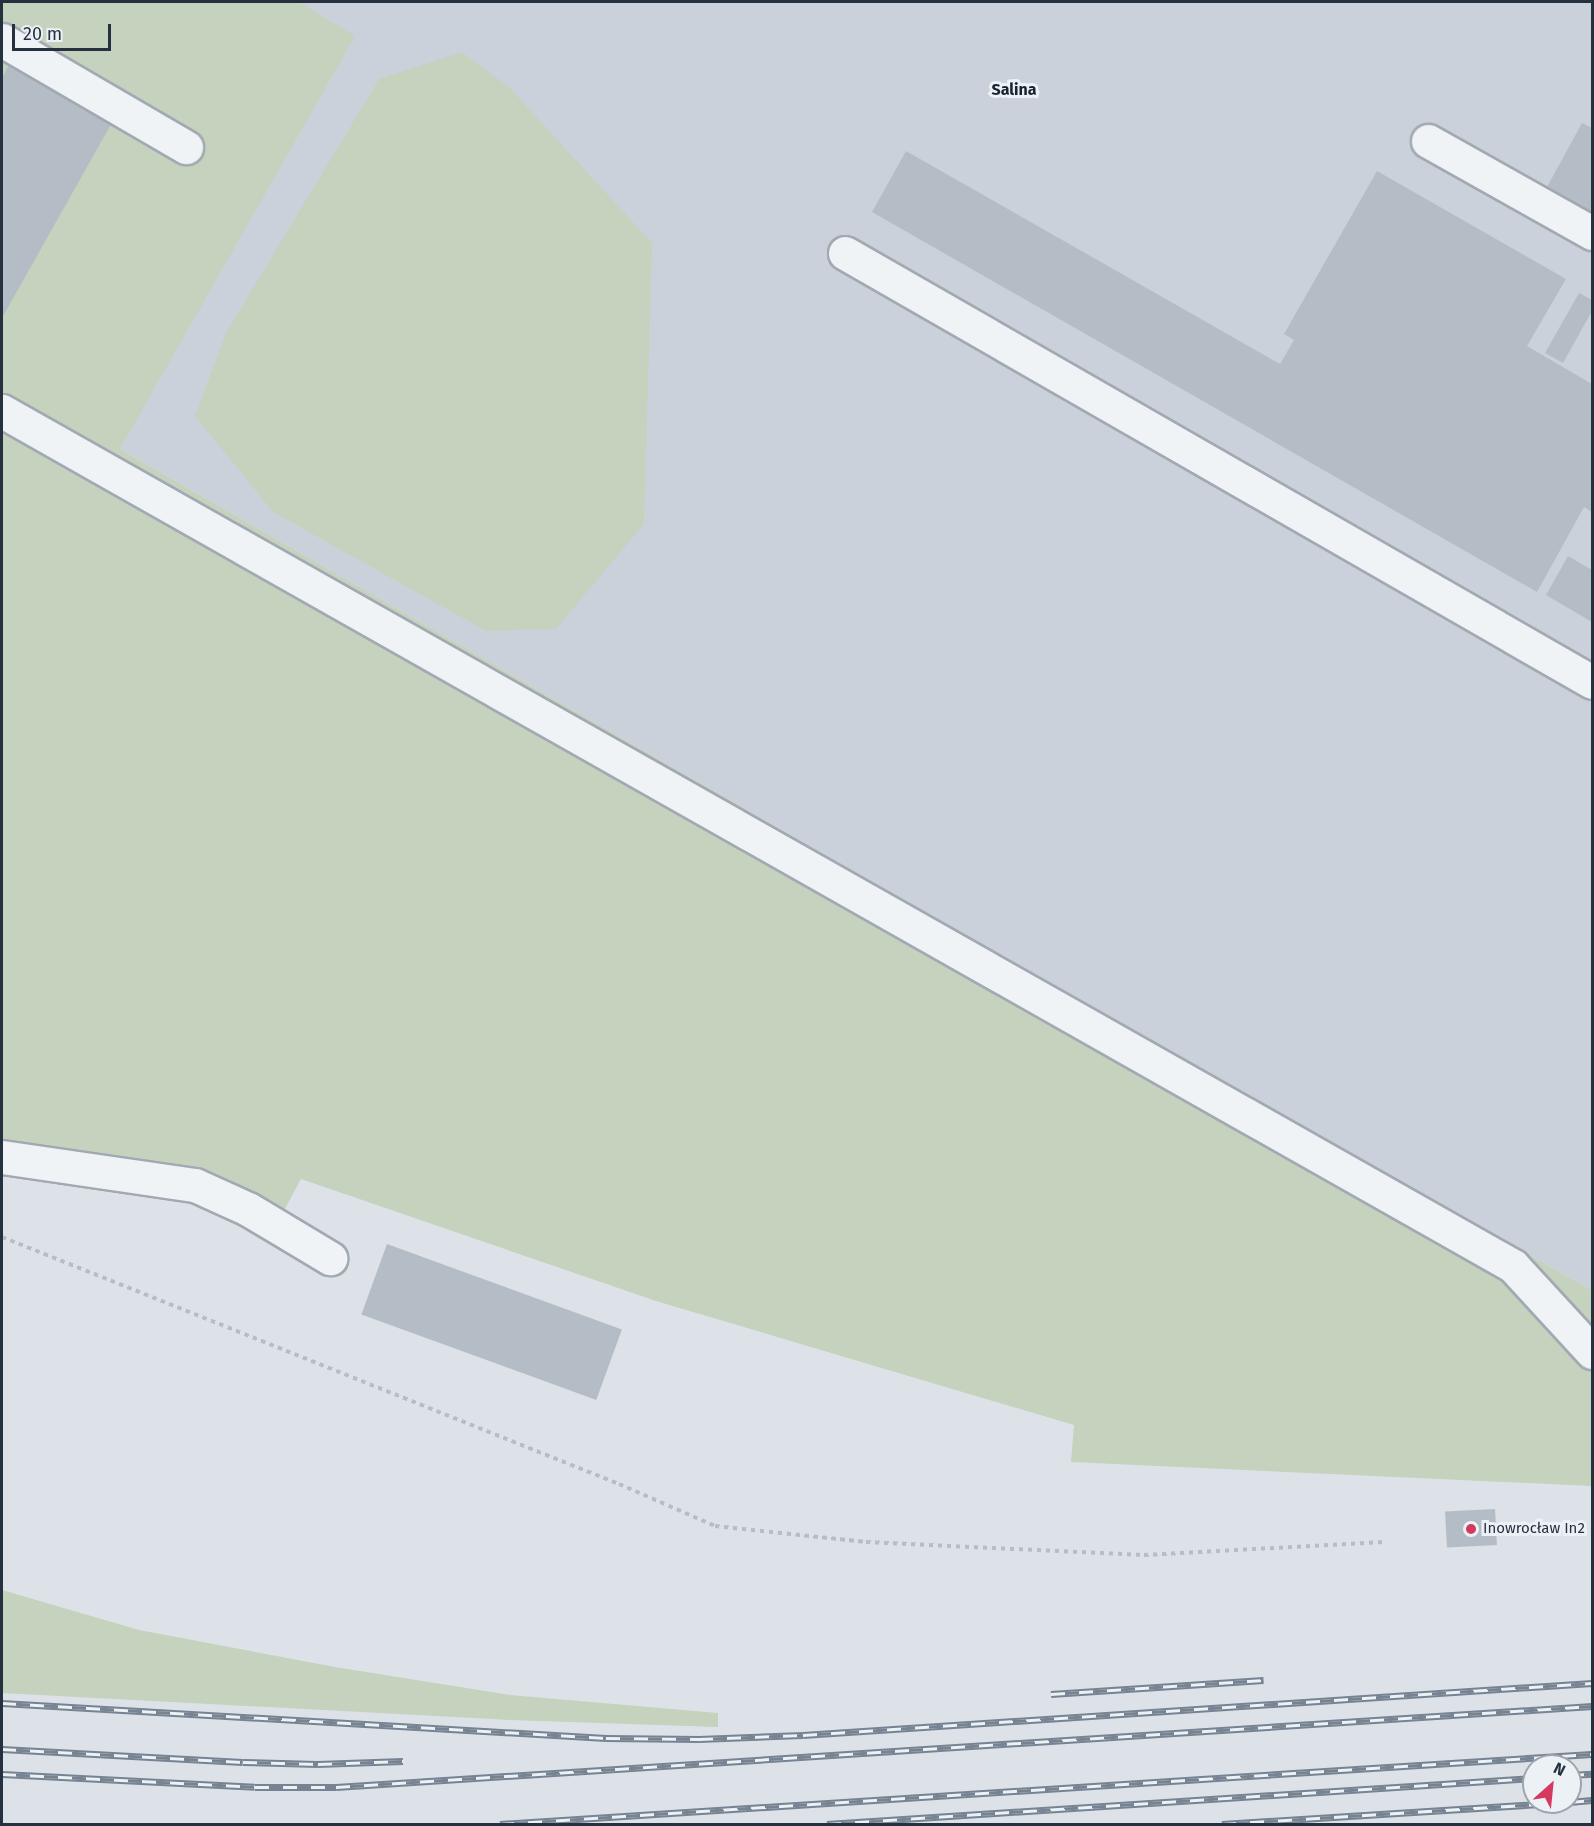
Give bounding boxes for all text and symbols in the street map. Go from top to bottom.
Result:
scale bar [15,12,114,50]
text: 20 m [23,23,62,45]
district label: Salina [991,80,1037,100]
place label: Inowrocław In2 [1483,1520,1585,1538]
marker: Inowrocław In2 [1464,1522,1478,1536]
north arrow [1522,1754,1582,1814]
text: N [1550,1758,1569,1780]

